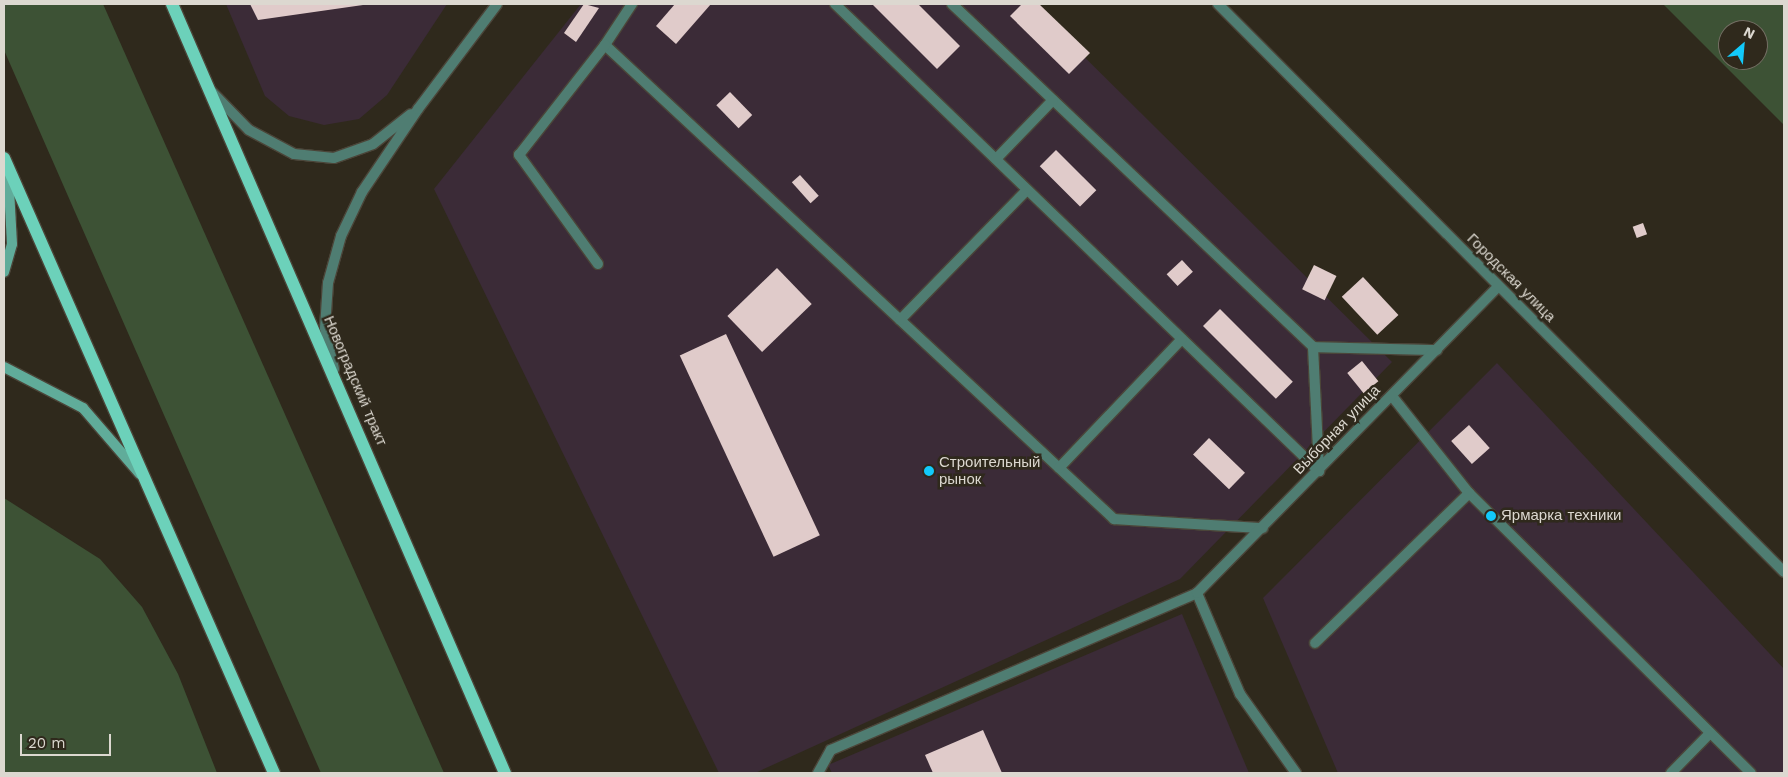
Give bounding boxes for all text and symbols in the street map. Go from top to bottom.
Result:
north arrow [1718,20,1768,70]
text: N [1741,23,1758,42]
street label: Городская улица [1463,230,1559,326]
street label: Новоградский тракт [319,313,391,449]
street label: Выборная улица [1290,382,1384,478]
place label: Строительный рынок [939,453,1040,488]
marker: Строительный рынок [923,465,935,477]
place label: Ярмарка техники [1501,507,1621,525]
marker: Ярмарка техники [1485,510,1497,522]
scale bar [22,724,114,756]
text: 20 m [28,734,66,752]

